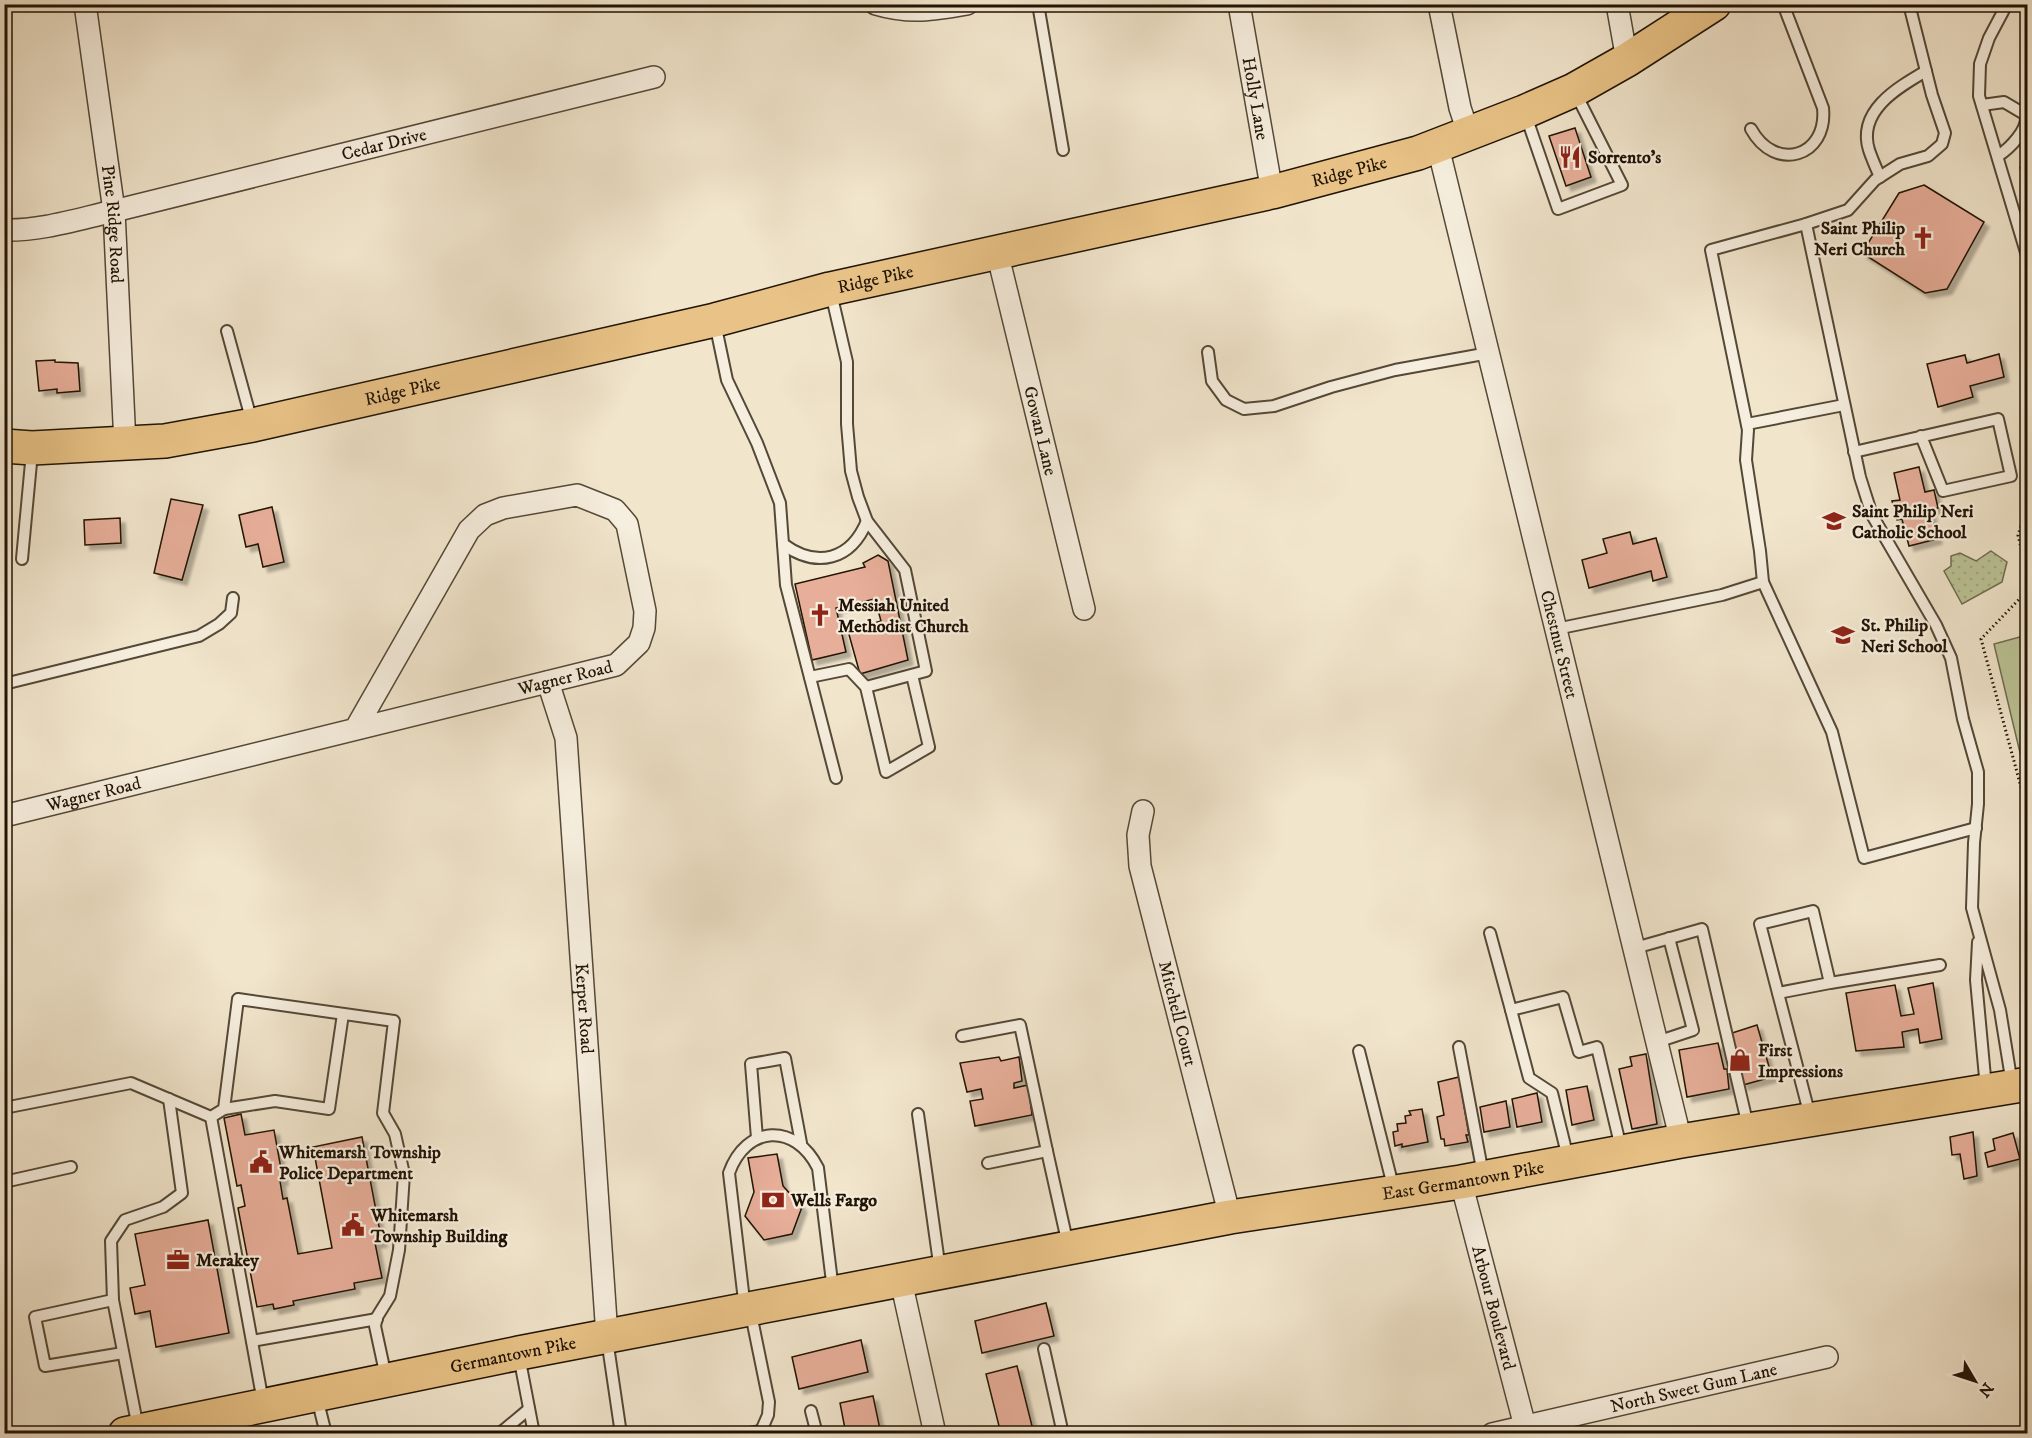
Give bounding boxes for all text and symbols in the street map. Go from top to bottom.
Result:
street label: Holly Lane [1237,55,1273,142]
street label: Cedar Drive [339,124,429,166]
restaurant icon: Sorrento's [1557,144,1583,170]
place label: Sorrento's [1588,147,1661,169]
street label: Ridge Pike [1309,152,1389,193]
street label: Pine Ridge Road [96,164,127,284]
place label: Saint Philip Neri Church [1814,218,1906,261]
church icon: Saint Philip Neri Church [1910,225,1936,251]
street label: Ridge Pike [836,261,916,299]
street label: Ridge Pike [363,373,443,411]
street label: Gowan Lane [1018,384,1061,478]
place label: Saint Philip Neri Catholic School [1852,501,1974,544]
school or university icon: Saint Philip Neri Catholic School [1821,508,1847,534]
street label: Chestnut Street [1535,588,1583,701]
place label: Messiah United Methodist Church [838,595,969,638]
church icon: Messiah United Methodist Church [807,602,833,628]
place label: St. Philip Neri School [1861,615,1948,658]
school or university icon: St. Philip Neri School [1830,622,1856,648]
street label: Wagner Road [515,656,615,701]
street label: Wagner Road [43,773,143,817]
street label: Mitchell Court [1153,959,1201,1069]
street label: Kerper Road [569,962,598,1055]
place label: First Impressions [1758,1040,1843,1083]
shop icon: First Impressions [1727,1047,1753,1073]
place label: Whitemarsh Township Police Department [278,1142,441,1185]
public building icon: Whitemarsh Township Police Department [248,1149,274,1175]
street label: East Germantown Pike [1381,1157,1546,1206]
bank icon: Wells Fargo [760,1187,786,1213]
place label: Wells Fargo [790,1190,877,1212]
place label: Whitemarsh Township Building [370,1205,508,1248]
public building icon: Whitemarsh Township Building [340,1212,366,1238]
street label: Arbour Boulevard [1466,1244,1520,1372]
office icon: Merakey [165,1247,191,1273]
place label: Merakey [196,1250,259,1272]
street label: Germantown Pike [448,1332,578,1379]
north arrow [1945,1351,2005,1411]
street label: North Sweet Gum Lane [1608,1359,1779,1418]
text: N [1974,1378,1998,1401]

